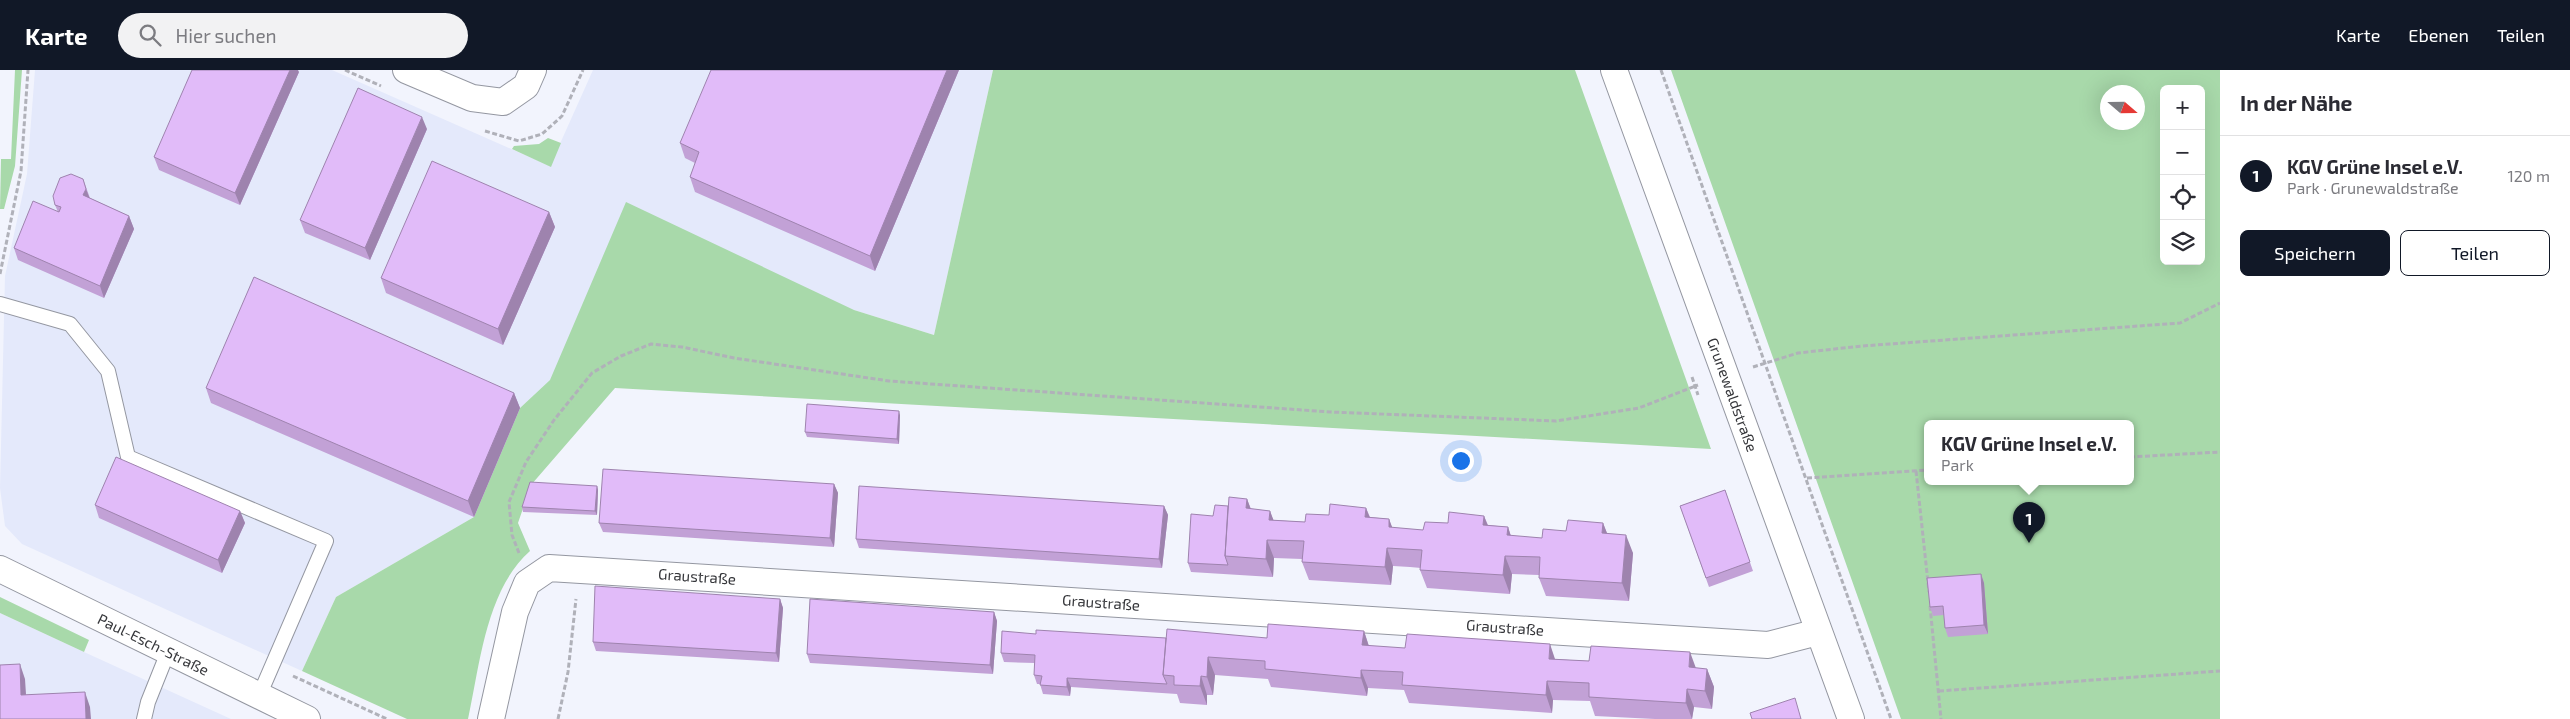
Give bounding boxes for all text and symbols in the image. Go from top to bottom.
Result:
search box [118,13,468,58]
text: Karte [25,21,88,50]
icon: search [136,21,164,49]
text: Hier suchen [176,24,277,47]
text: Karte [2336,24,2380,46]
text: Ebenen [2408,24,2469,46]
text: Teilen [2497,24,2545,46]
north arrow [2100,85,2145,130]
map controls [2160,85,2205,265]
button: + [2160,85,2205,130]
text: In der Nähe [2240,90,2352,115]
button: − [2160,130,2205,175]
text: KGV Grüne Insel e.V. [2287,155,2463,178]
text: 1 [2253,166,2259,185]
text: 120 m [2507,166,2550,185]
button: locate [2160,175,2205,220]
text: Park · Grunewaldstraße [2287,178,2459,197]
button: layers [2160,220,2205,265]
button: Speichern [2240,230,2390,276]
button: Teilen [2400,230,2550,276]
street label: Grunewaldstraße [1704,335,1762,454]
popup [1924,420,2134,485]
text: KGV Grüne Insel e.V. [1941,432,2117,455]
your location [1448,448,1474,474]
text: Park [1941,455,1974,474]
pin: 1 [2013,502,2045,543]
street label: Graustraße [658,564,737,588]
street label: Graustraße [1062,590,1141,614]
street label: Paul-Esch-Straße [95,609,212,679]
street label: Graustraße [1466,615,1545,639]

